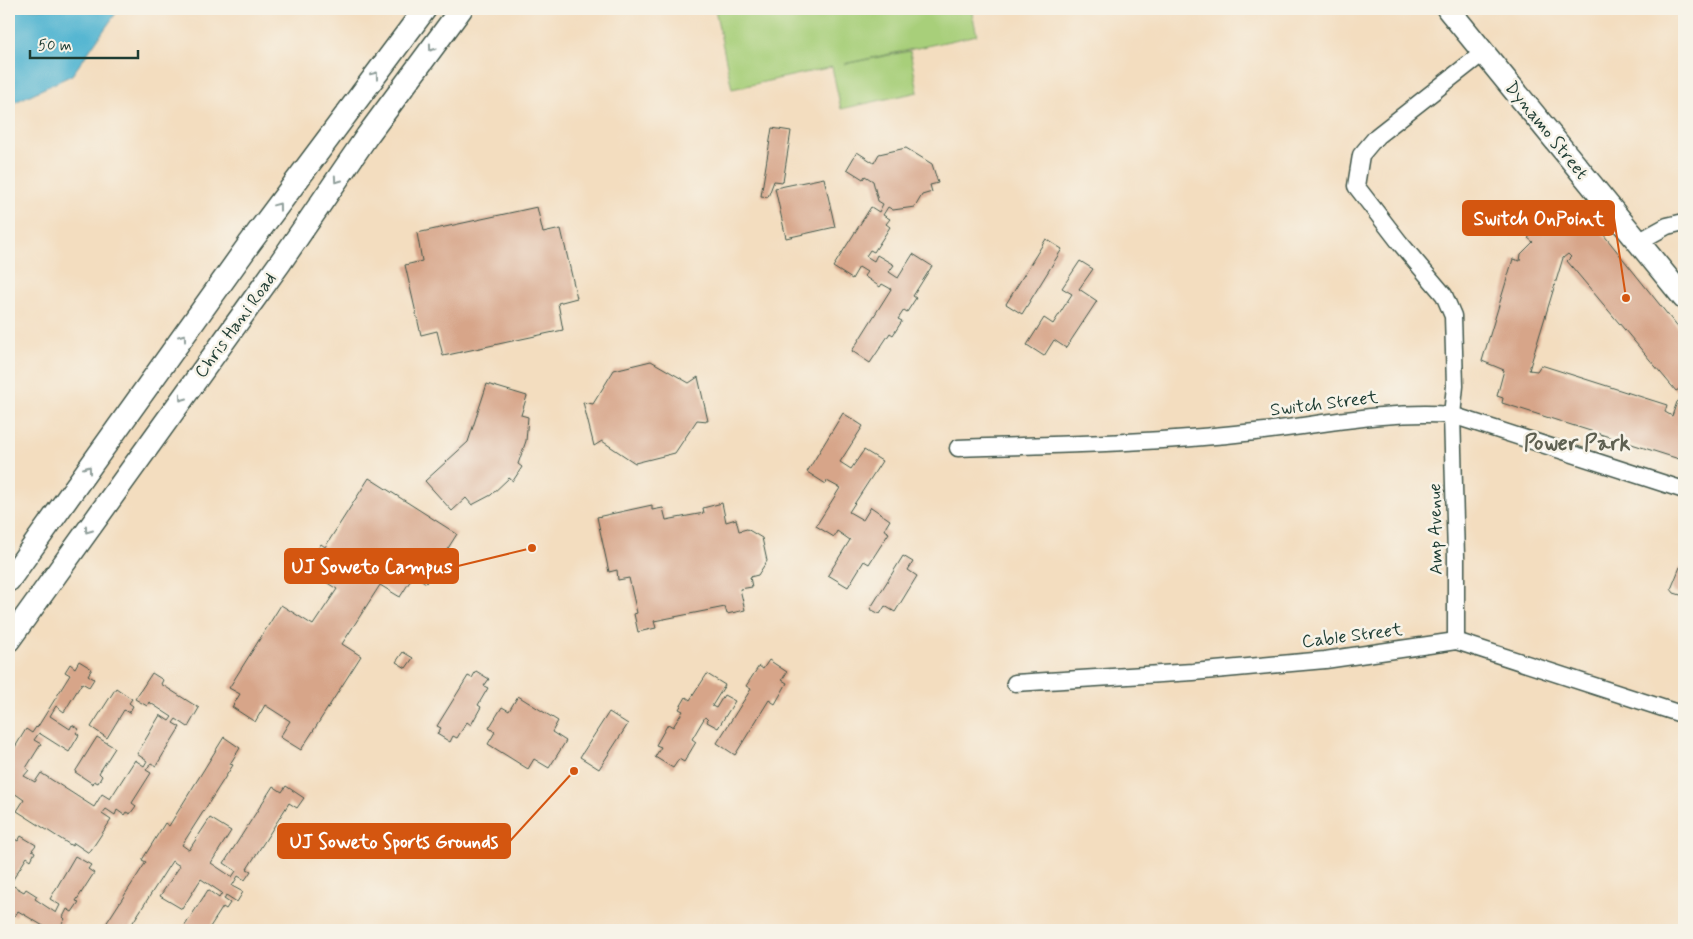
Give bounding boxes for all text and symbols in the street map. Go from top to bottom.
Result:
scale bar [30,28,138,60]
text: 50 m [38,36,72,56]
one-way arrow [429,42,438,52]
one-way arrow [370,72,378,81]
street label: Dynamo Street [1499,76,1593,185]
one-way arrow [334,174,343,184]
callout: Switch OnPoint [1463,201,1614,235]
one-way arrow [272,202,282,211]
text: Switch OnPoint [1474,207,1605,232]
street label: Chris Hani Road [189,268,282,383]
one-way arrow [177,333,186,343]
street label: Switch Street [1269,385,1380,423]
one-way arrow [179,392,188,402]
district label: Power Park [1524,430,1630,458]
one-way arrow [82,465,91,475]
street label: Amp Avenue [1423,483,1449,575]
one-way arrow [85,524,93,533]
callout: UJ Soweto Campus [285,549,458,583]
text: UJ Soweto Campus [292,555,453,580]
street label: Cable Street [1300,618,1404,654]
callout: UJ Soweto Sports Grounds [278,824,510,858]
text: UJ Soweto Sports Grounds [290,830,499,855]

